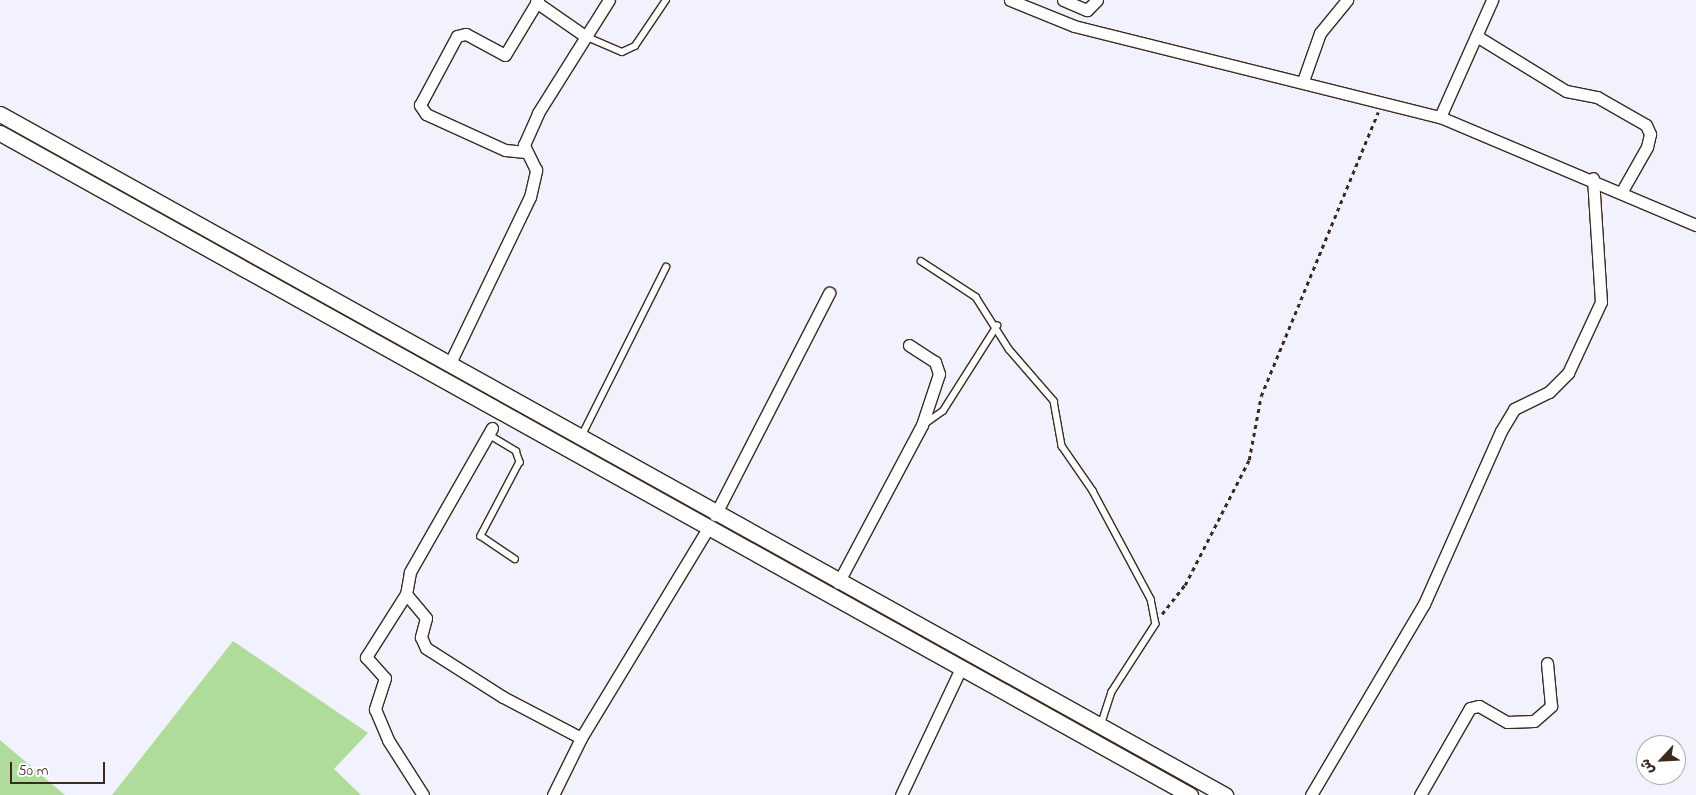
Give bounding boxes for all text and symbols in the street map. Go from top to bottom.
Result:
north arrow [1636,735,1686,785]
scale bar [12,752,108,784]
text: ش [1635,755,1661,778]
text: 50 m [18,760,48,782]

